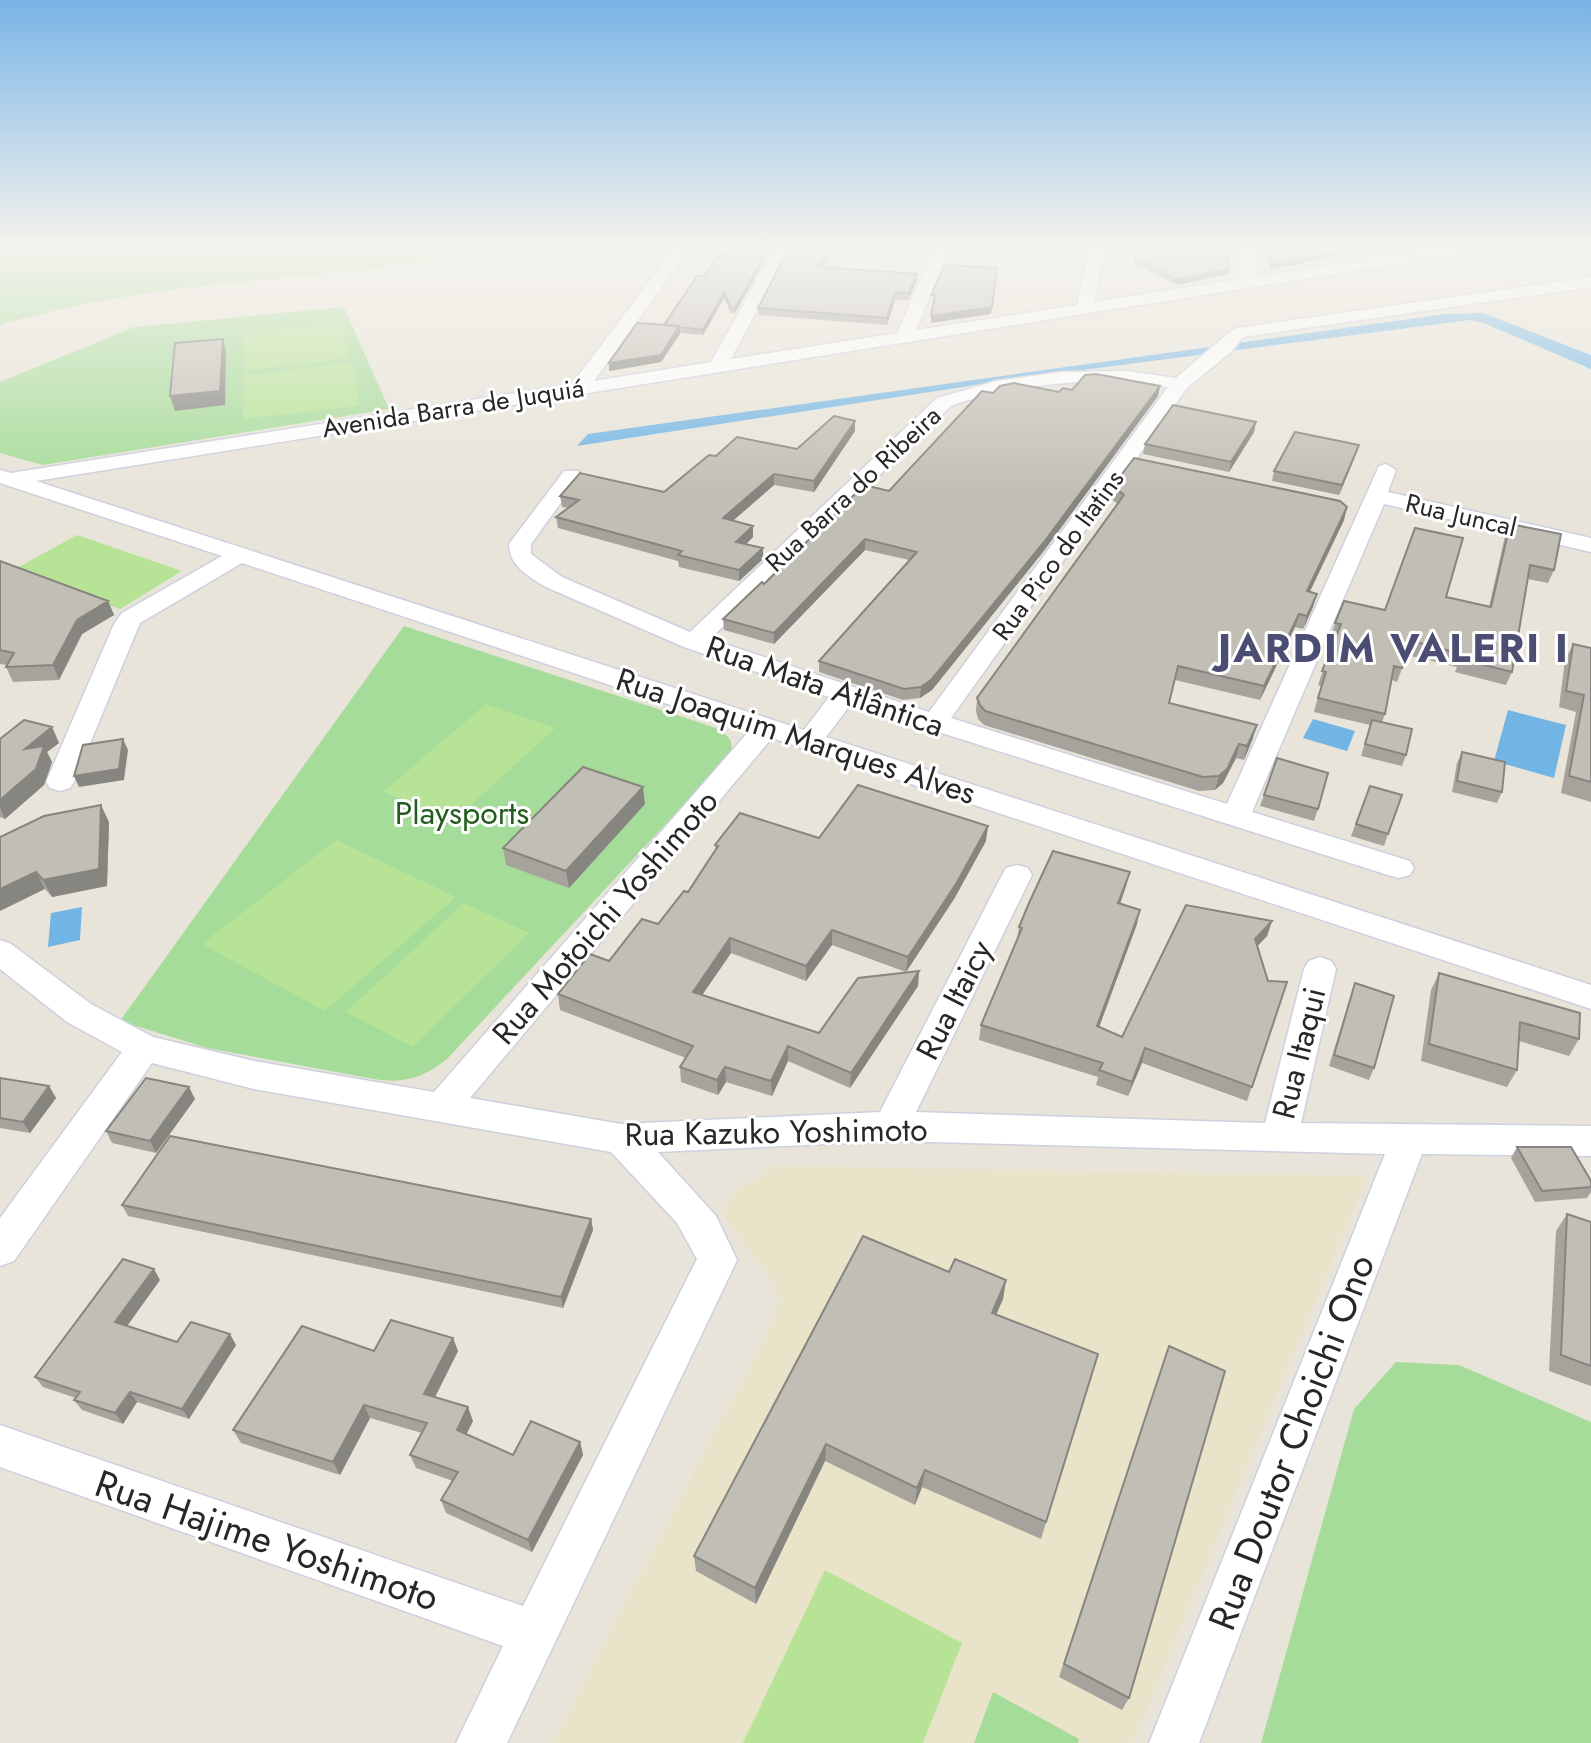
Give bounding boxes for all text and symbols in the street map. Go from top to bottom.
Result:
street label: Avenida Barra de Juquiá [319,369,587,447]
street label: Rua Barra do Ribeira [757,397,949,581]
street label: Rua Pico do Itatins [983,462,1133,648]
street label: Rua Juncal [1402,484,1520,546]
district label: JARDIM VALERI I [1211,619,1570,677]
street label: Rua Mata Atlântica [700,624,950,748]
street label: Rua Joaquim Marques Alves [610,656,982,816]
street label: Rua Motoichi Yoshimoto [481,779,729,1055]
park label: Playsports [395,790,529,836]
street label: Rua Itaicy [904,932,1004,1068]
street label: Rua Itaqui [1260,982,1338,1124]
street label: Rua Kazuko Yoshimoto [624,1106,928,1158]
street label: Rua Doutor Choichi Ono [1194,1246,1388,1638]
street label: Rua Hajime Yoshimoto [88,1455,446,1625]

